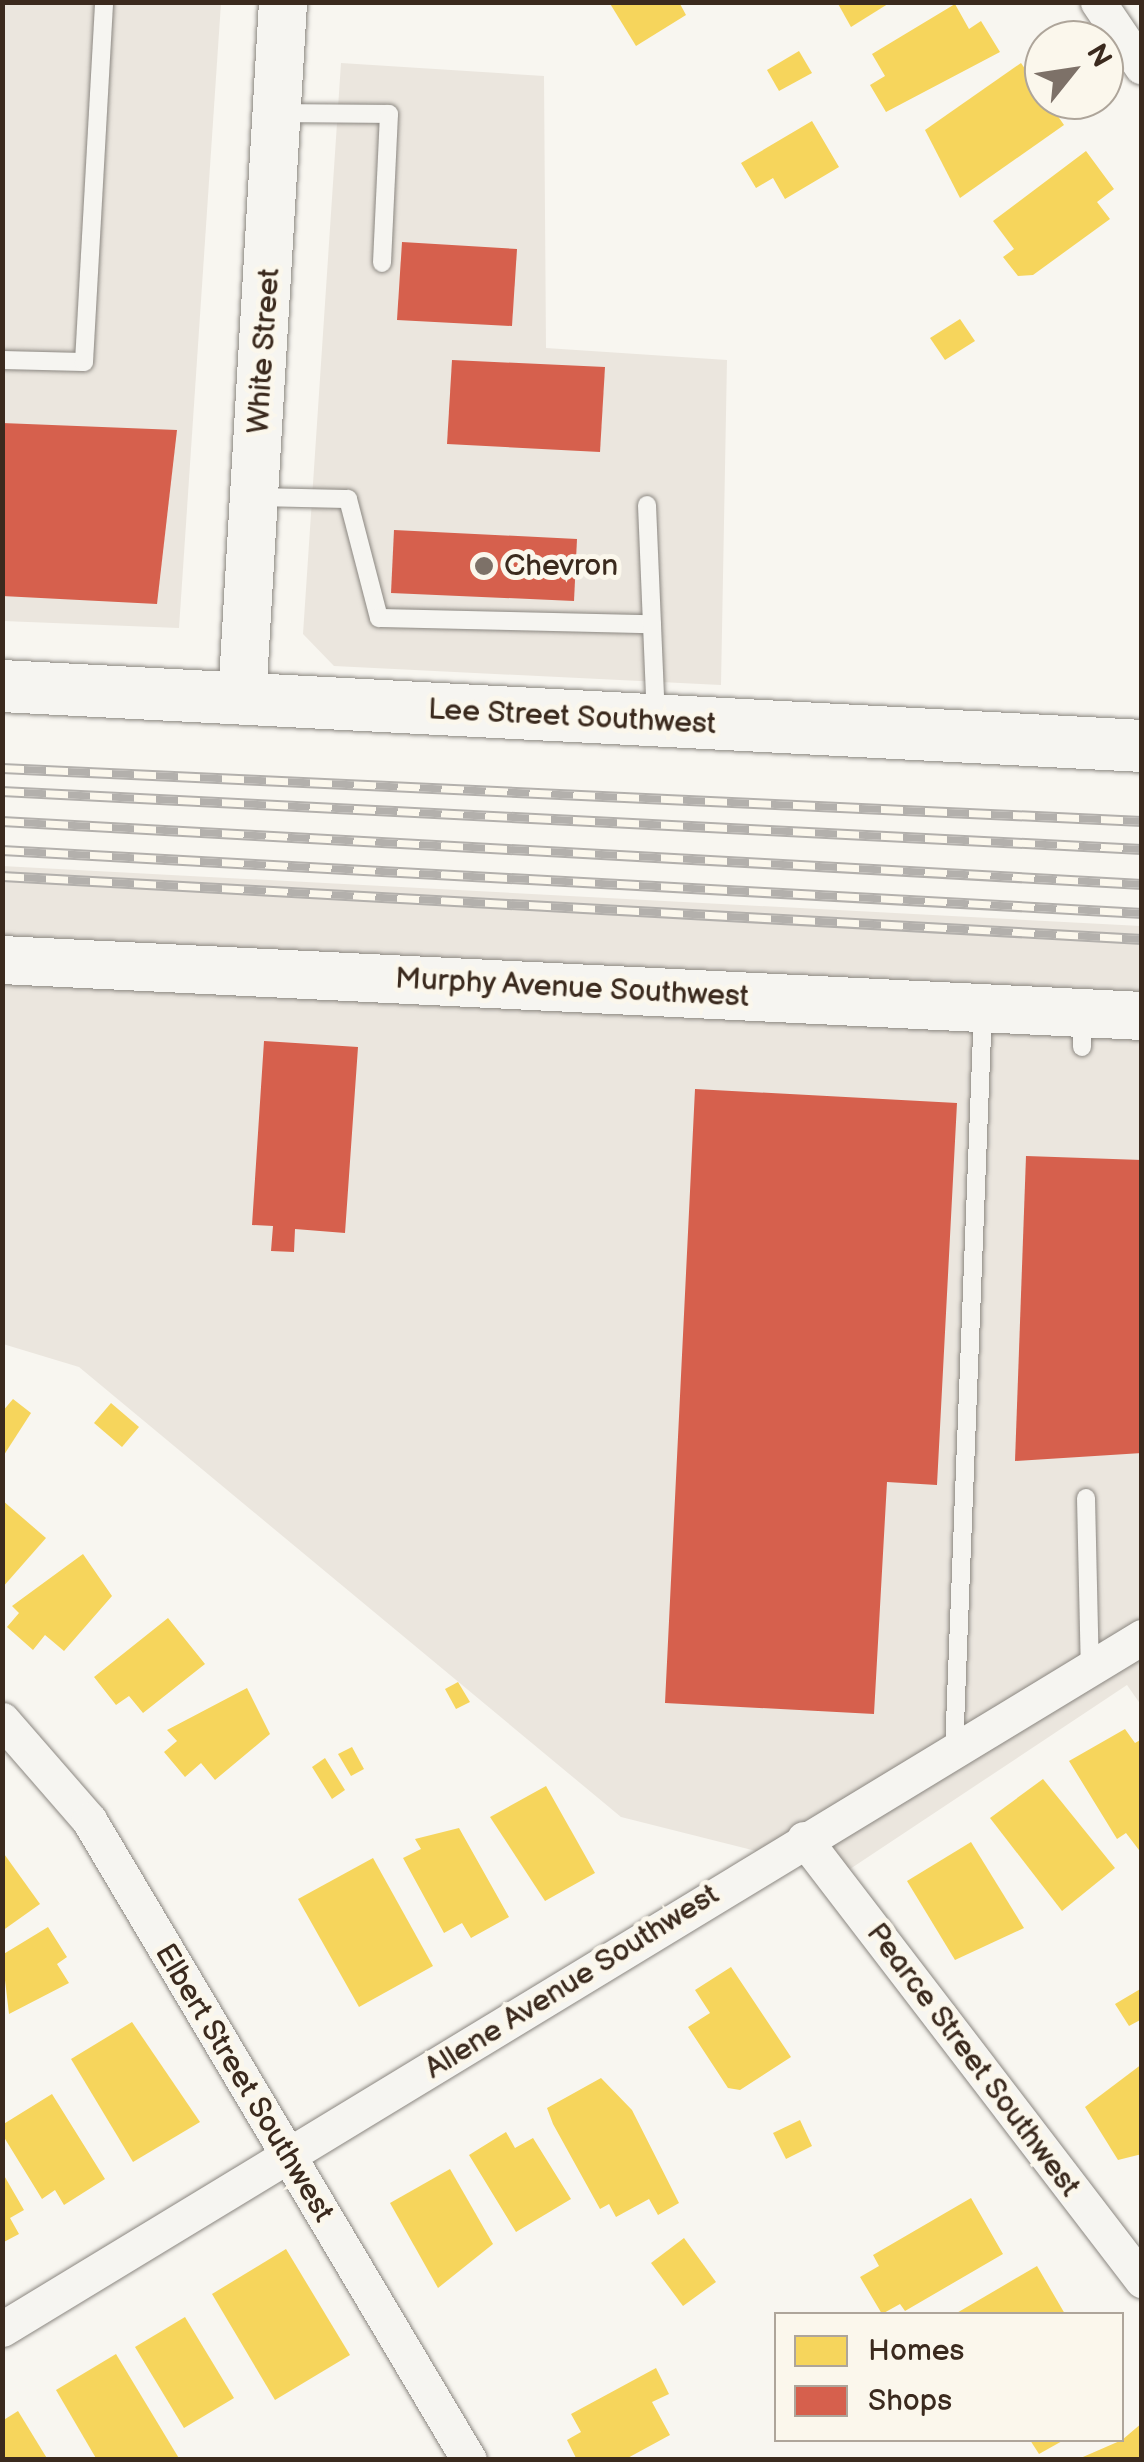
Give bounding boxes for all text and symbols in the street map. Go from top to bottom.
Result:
north arrow [1024,20,1124,120]
text: N [1079,38,1118,73]
street label: White Street [240,267,288,435]
place label: Chevron [504,548,618,584]
marker: Chevron [473,555,495,577]
street label: Lee Street Southwest [427,691,717,743]
street label: Murphy Avenue Southwest [393,961,751,1015]
street label: Allene Avenue Southwest [418,1877,726,2087]
street label: Pearce Street Southwest [858,1916,1088,2204]
street label: Elbert Street Southwest [146,1937,342,2229]
legend [774,2312,1124,2442]
text: Homes [868,2333,964,2369]
text: Shops [868,2383,952,2419]

